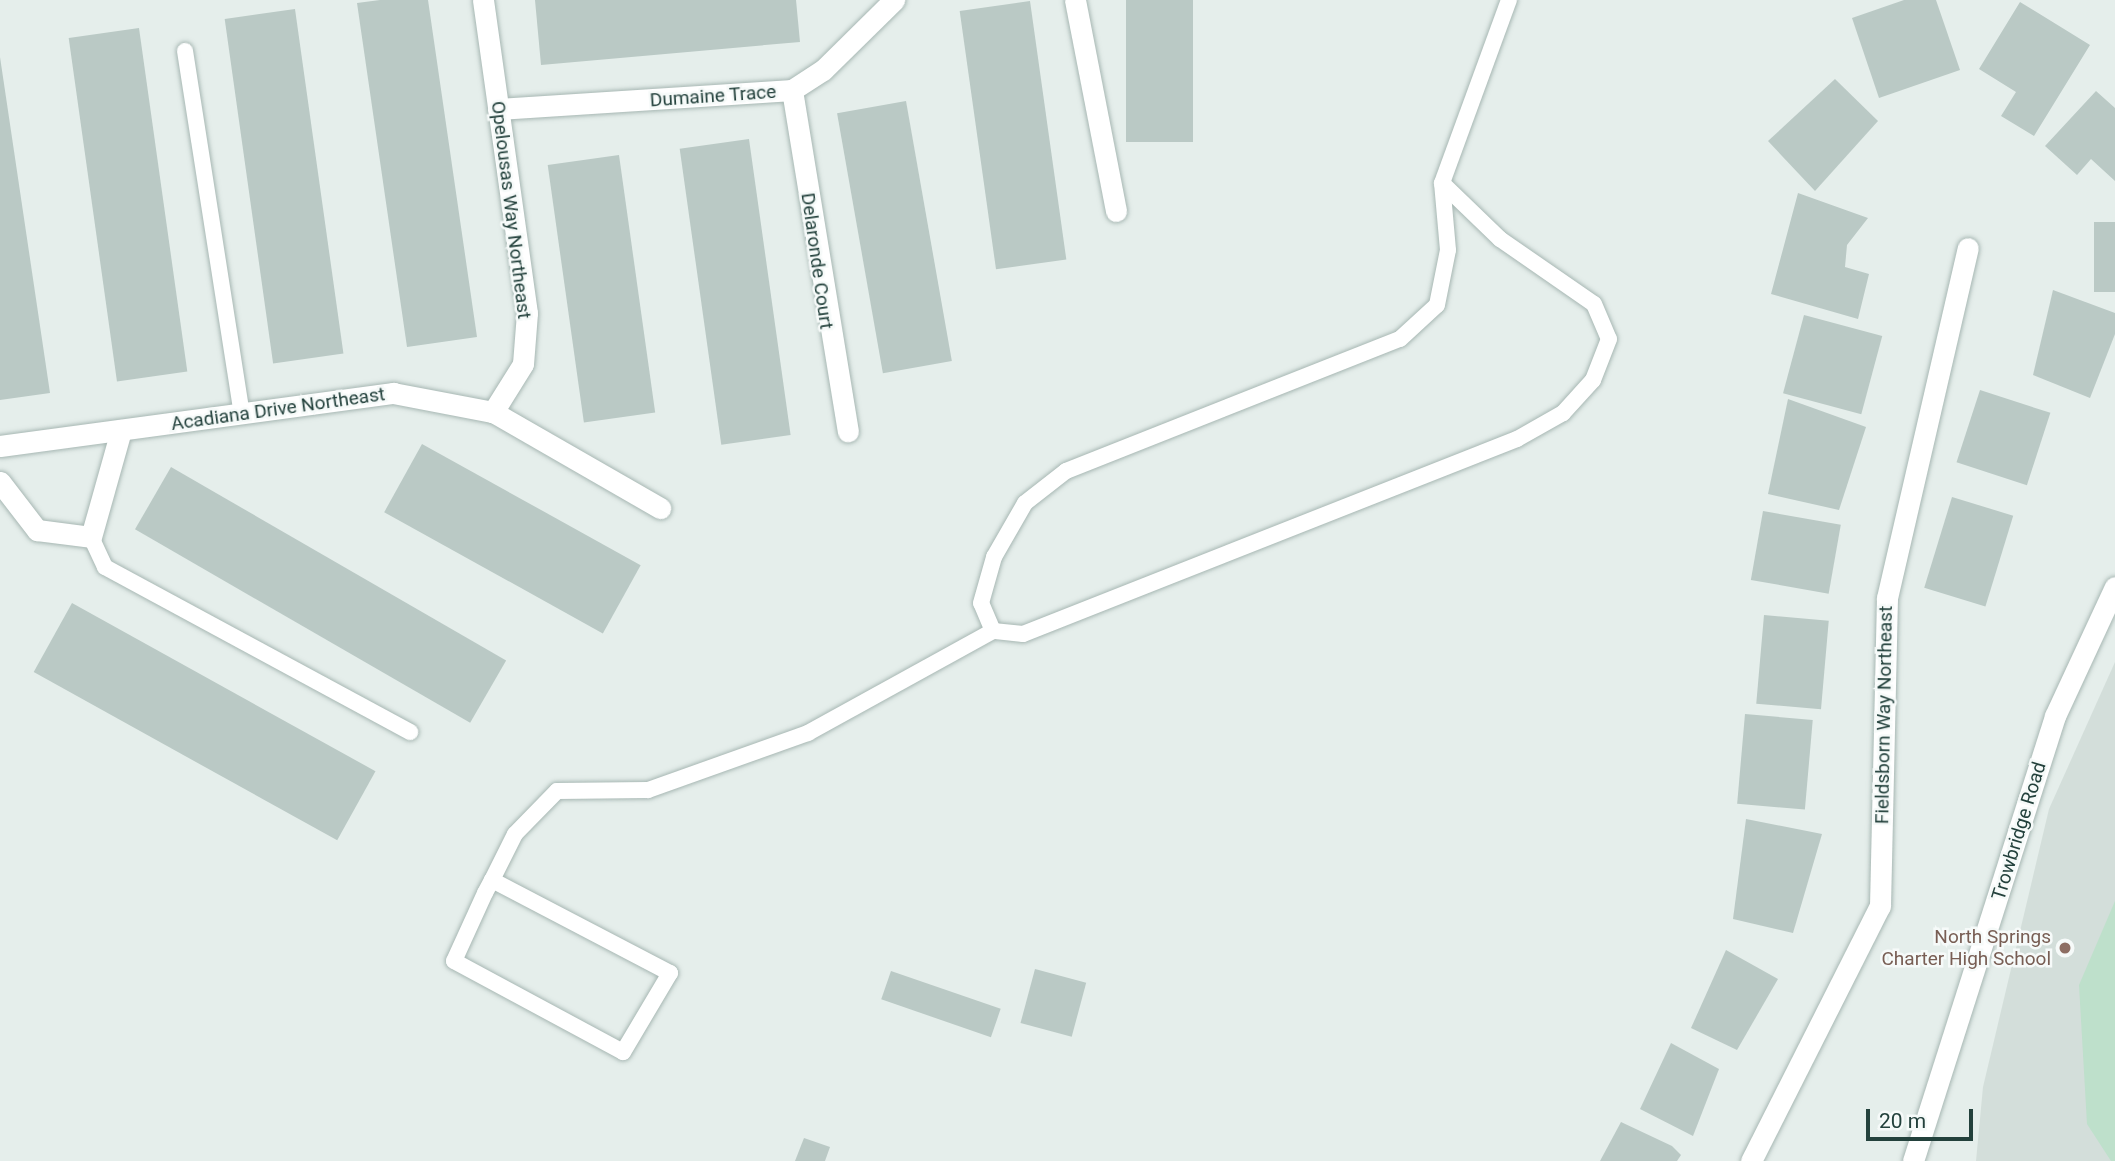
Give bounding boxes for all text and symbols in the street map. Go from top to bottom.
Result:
street label: Dumaine Trace [649,80,777,112]
street label: Opelousas Way Northeast [486,100,536,320]
street label: Delaronde Court [796,191,838,331]
street label: Acadiana Drive Northeast [170,383,386,435]
street label: Fieldsborn Way Northeast [1871,606,1897,824]
street label: Trowbridge Road [1987,759,2051,903]
place label: North Springs Charter High School [1881,926,2051,970]
marker: North Springs Charter High School [2057,940,2073,956]
scale bar [1870,1094,1977,1138]
text: 20 m [1879,1109,1926,1133]

